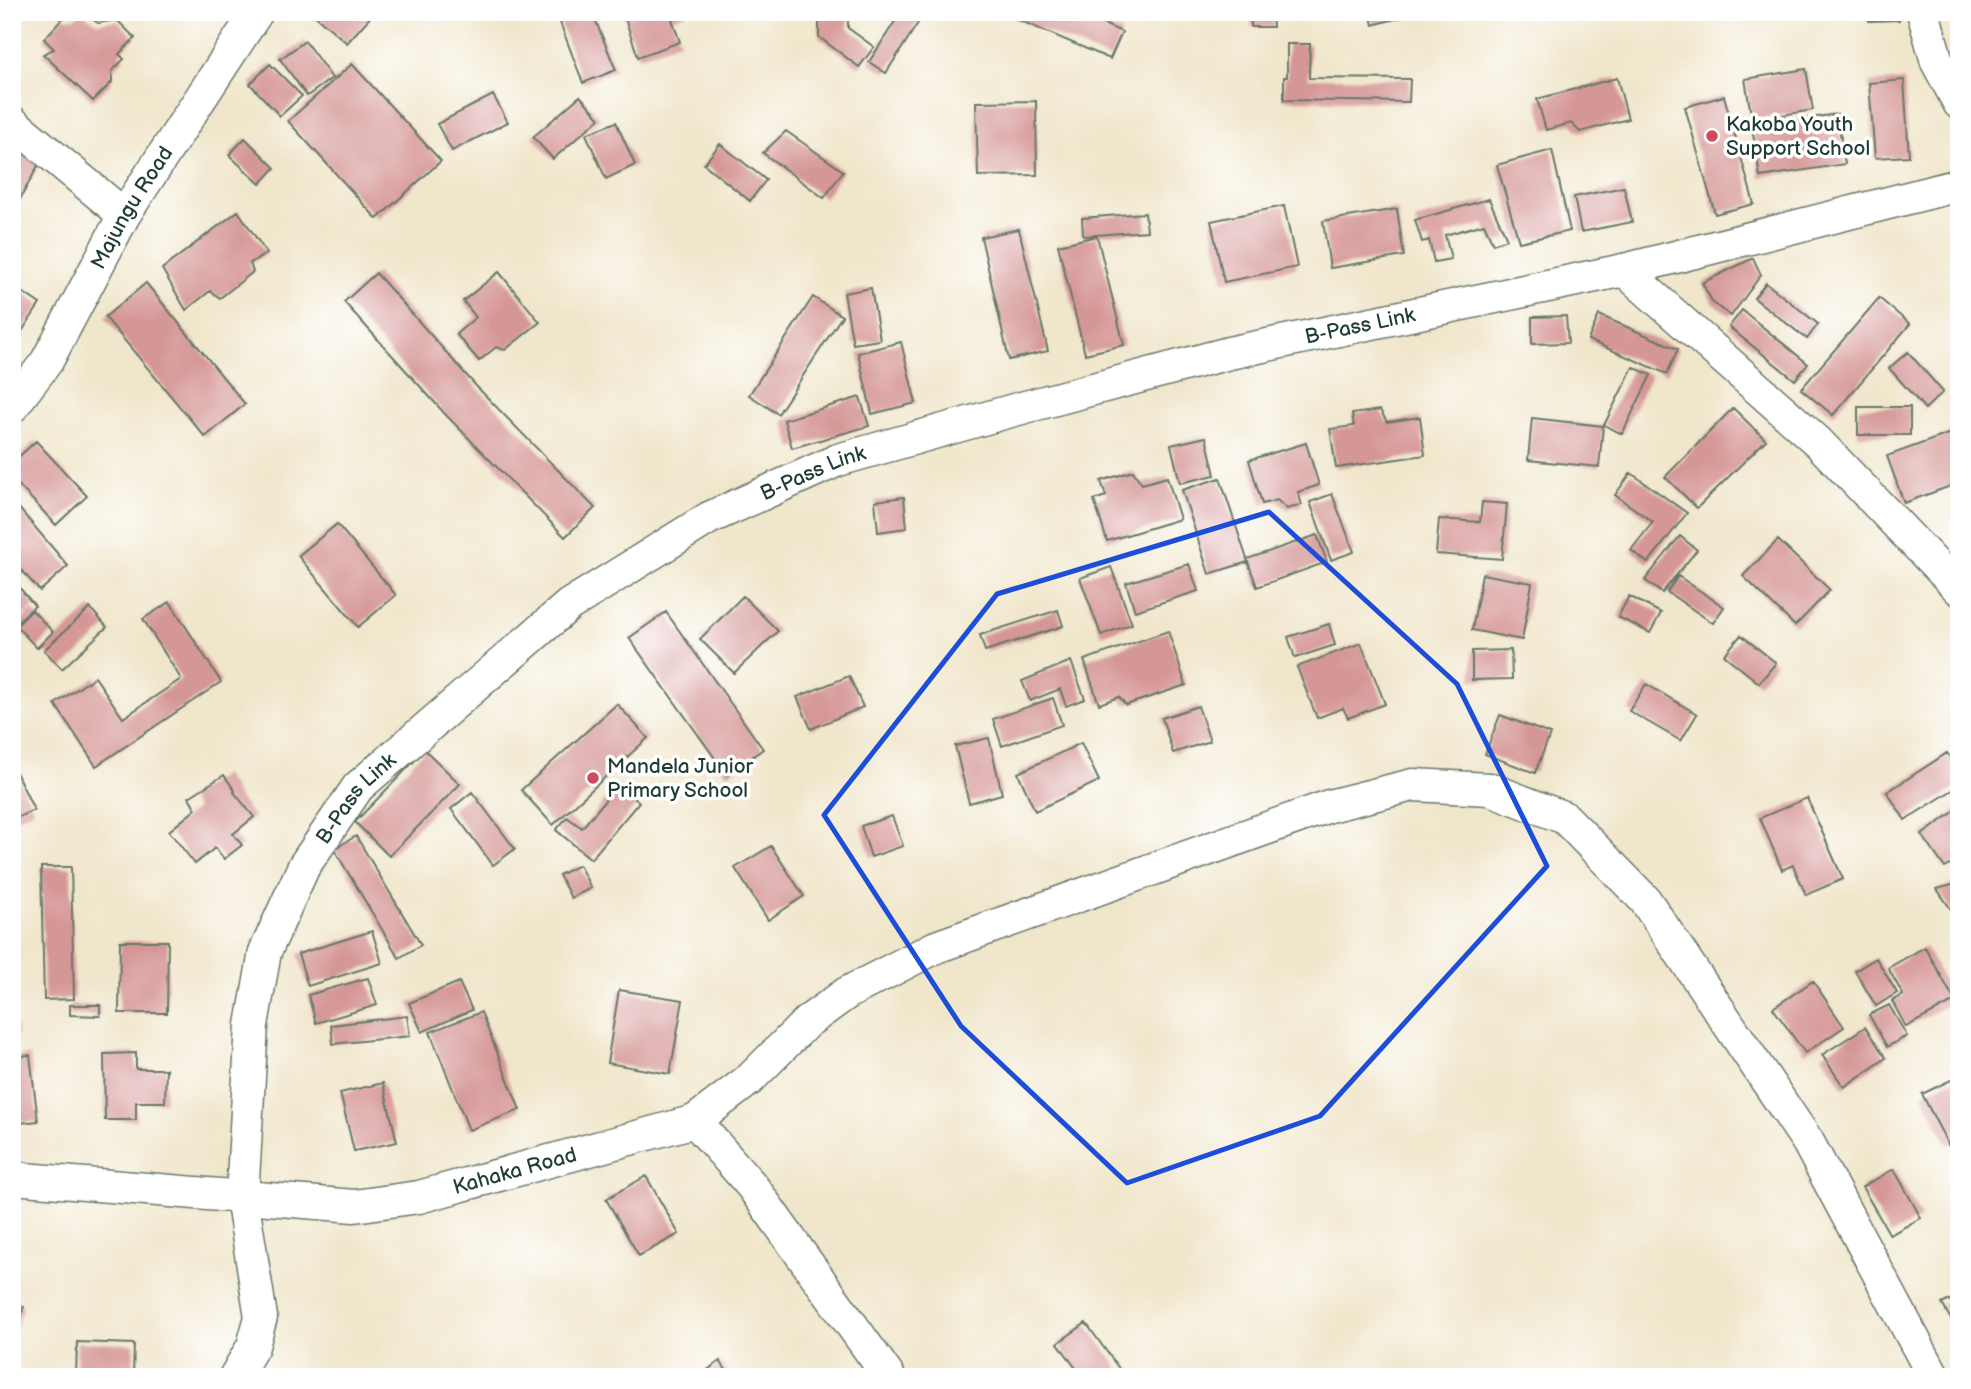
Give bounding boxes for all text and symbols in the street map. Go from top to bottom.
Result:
place label: Kakoba Youth Support School [1726,112,1870,161]
marker: Kakoba Youth Support School [1704,128,1720,144]
street label: Majungu Road [85,142,178,273]
street label: B-Pass Link [1302,302,1418,349]
street label: B-Pass Link [756,440,869,506]
street label: B-Pass Link [310,747,402,849]
place label: Mandela Junior Primary School [607,754,754,803]
marker: Mandela Junior Primary School [585,770,601,786]
street label: Kahaka Road [450,1142,579,1200]

